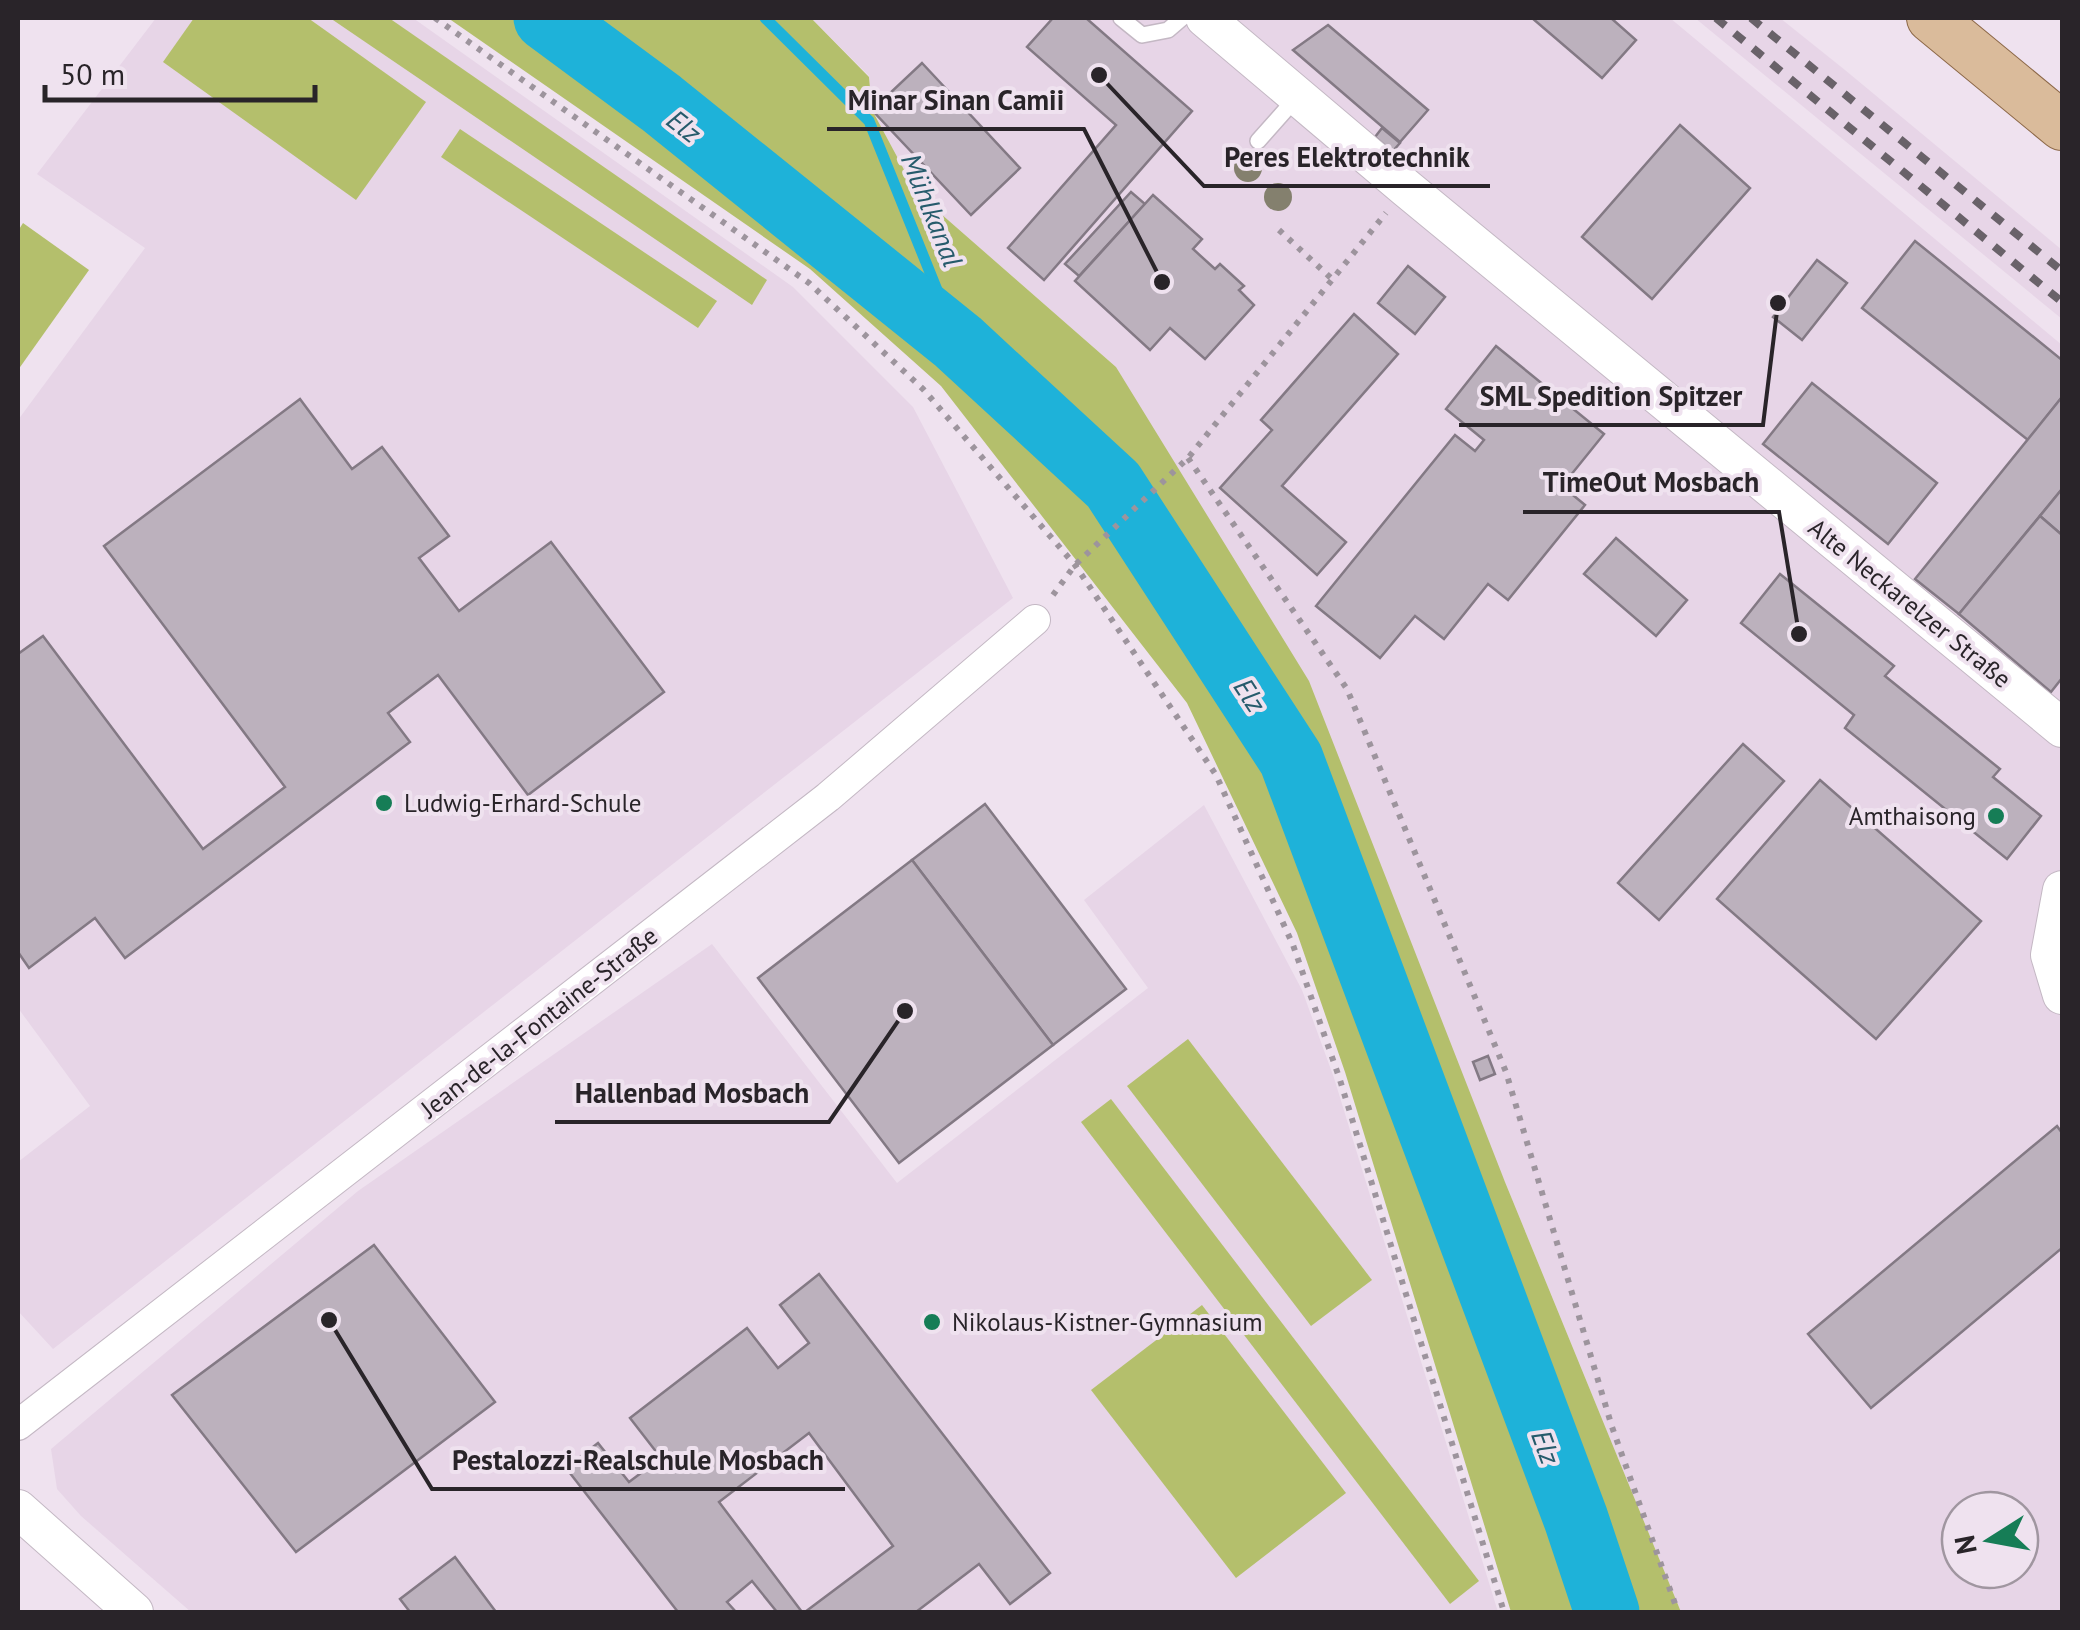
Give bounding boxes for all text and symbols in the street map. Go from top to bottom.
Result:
scale bar [45,40,315,102]
text: 50 m [60,54,125,93]
callout: Minar Sinan Camii [827,71,1084,129]
text: Minar Sinan Camii [848,81,1064,118]
water label: Elz [660,101,710,151]
callout: Peres Elektrotechnik [1204,128,1490,186]
text: Peres Elektrotechnik [1224,138,1470,175]
water label: Mühlkanal [893,148,972,272]
callout: SML Spedition Spitzer [1459,367,1763,425]
text: SML Spedition Spitzer [1480,377,1743,414]
callout: TimeOut Mosbach [1523,454,1779,512]
text: TimeOut Mosbach [1543,463,1759,500]
street label: Alte Neckarelzer Straße [1802,511,2018,695]
water label: Elz [1226,670,1276,720]
place label: Ludwig-Erhard-Schule [404,787,641,819]
marker: Ludwig-Erhard-Schule [373,792,395,814]
place label: Amthaisong [1849,800,1976,832]
marker: Amthaisong [1985,805,2007,827]
street label: Jean-de-la-Fontaine-Straße [413,920,664,1125]
callout: Hallenbad Mosbach [555,1064,829,1122]
text: Hallenbad Mosbach [575,1074,809,1111]
place label: Nikolaus-Kistner-Gymnasium [952,1306,1262,1338]
marker: Nikolaus-Kistner-Gymnasium [921,1311,943,1333]
water label: Elz [1523,1425,1570,1470]
callout: Pestalozzi-Realschule Mosbach [432,1431,845,1489]
text: Pestalozzi-Realschule Mosbach [452,1441,824,1478]
north arrow [1940,1490,2040,1590]
text: N [1945,1532,1985,1557]

